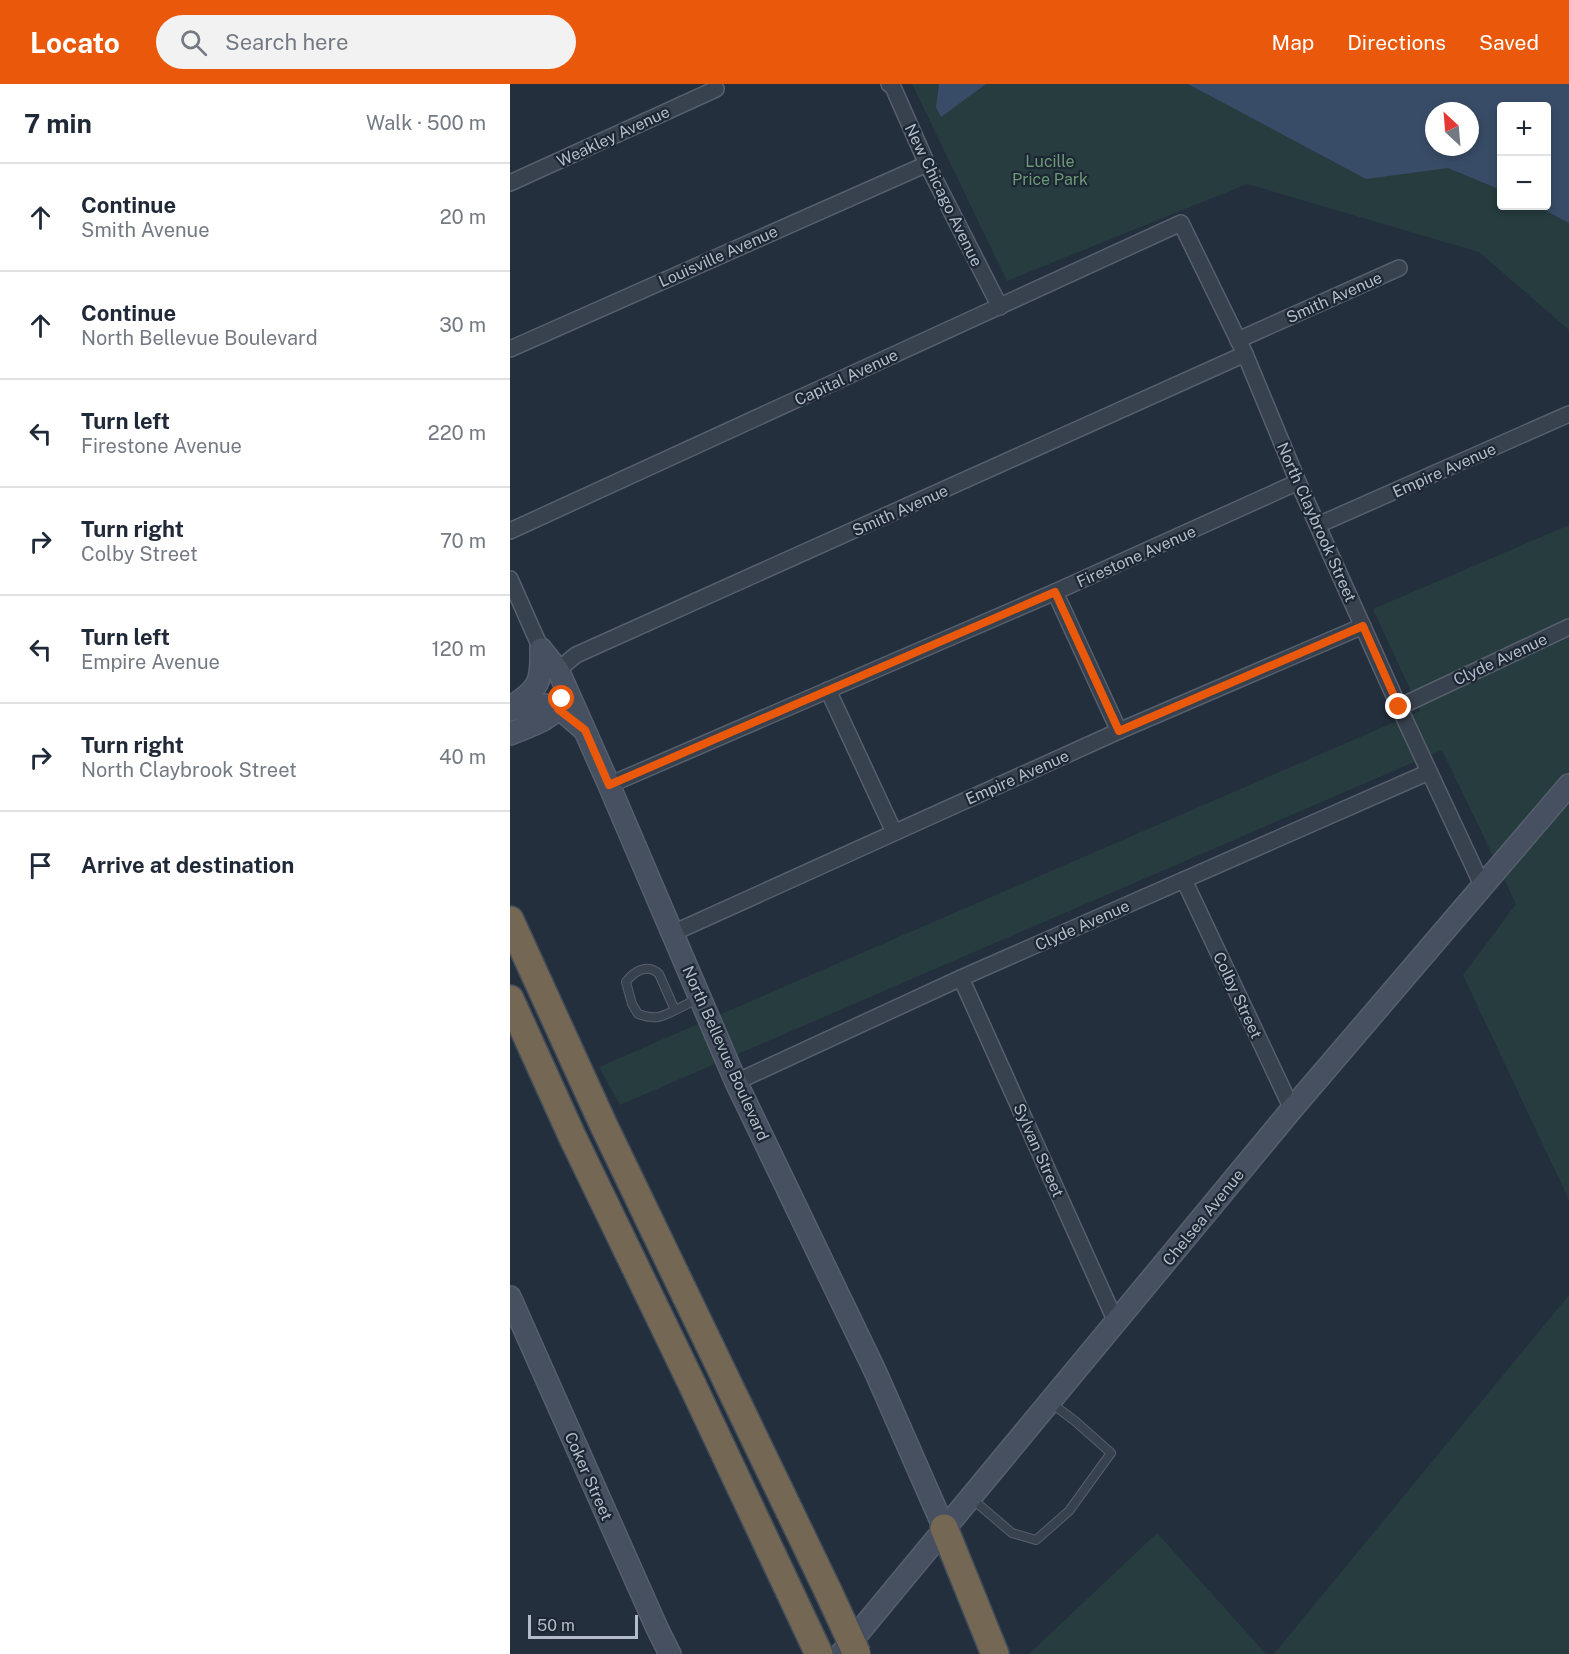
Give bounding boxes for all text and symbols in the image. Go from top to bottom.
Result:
search box [156,15,576,69]
text: Locato [30,26,120,59]
icon: search [177,26,210,59]
text: Search here [225,29,348,55]
text: Map [1272,30,1314,55]
text: Directions [1347,30,1446,55]
text: Saved [1479,30,1539,55]
street label: Weakley Avenue [554,102,673,171]
north arrow [1425,102,1479,156]
map controls [1497,102,1551,210]
button: + [1497,102,1551,156]
text: 7 min [24,108,92,139]
text: Walk · 500 m [366,111,486,135]
street label: New Chicago Avenue [901,121,986,270]
park label: Lucille Price Park [1012,152,1088,189]
button: − [1497,156,1551,210]
text: Continue [81,192,176,218]
icon: ahead [24,201,57,234]
text: 20 m [440,205,486,229]
text: Smith Avenue [81,218,210,242]
street label: Louisville Avenue [656,222,781,291]
street label: Smith Avenue [1283,268,1385,327]
text: Continue [81,300,176,326]
icon: ahead [24,309,57,342]
text: 30 m [439,313,486,337]
text: North Bellevue Boulevard [81,326,318,350]
street label: Capital Avenue [791,345,901,410]
text: Turn left [81,408,170,434]
icon: left [24,417,57,450]
text: 220 m [428,421,486,445]
text: Firestone Avenue [81,434,242,458]
street label: North Claybrook Street [1273,439,1360,605]
street label: Empire Avenue [1390,439,1499,502]
street label: Smith Avenue [849,481,951,540]
text: Turn right [81,516,184,542]
street label: Firestone Avenue [1074,522,1199,591]
icon: right [24,525,57,558]
text: 70 m [440,529,486,553]
text: Colby Street [81,542,198,566]
text: Turn left [81,624,170,650]
street label: Clyde Avenue [1450,629,1550,689]
icon: left [24,633,57,666]
text: 120 m [432,637,486,661]
text: Empire Avenue [81,650,220,674]
route start [548,685,574,711]
route end [1385,693,1411,719]
text: Turn right [81,732,184,758]
icon: right [24,741,57,774]
text: 40 m [439,745,486,769]
street label: Empire Avenue [963,746,1072,809]
text: North Claybrook Street [81,758,297,782]
icon: arrive [24,849,57,882]
text: Arrive at destination [81,852,294,878]
street label: Clyde Avenue [1032,896,1132,955]
street label: Colby Street [1209,949,1266,1042]
street label: North Bellevue Boulevard [678,963,773,1144]
street label: Sylvan Street [1009,1100,1068,1200]
street label: Chelsea Avenue [1159,1165,1248,1269]
street label: Coker Street [561,1429,616,1523]
scale bar [528,1612,638,1640]
text: 50 m [537,1616,575,1635]

